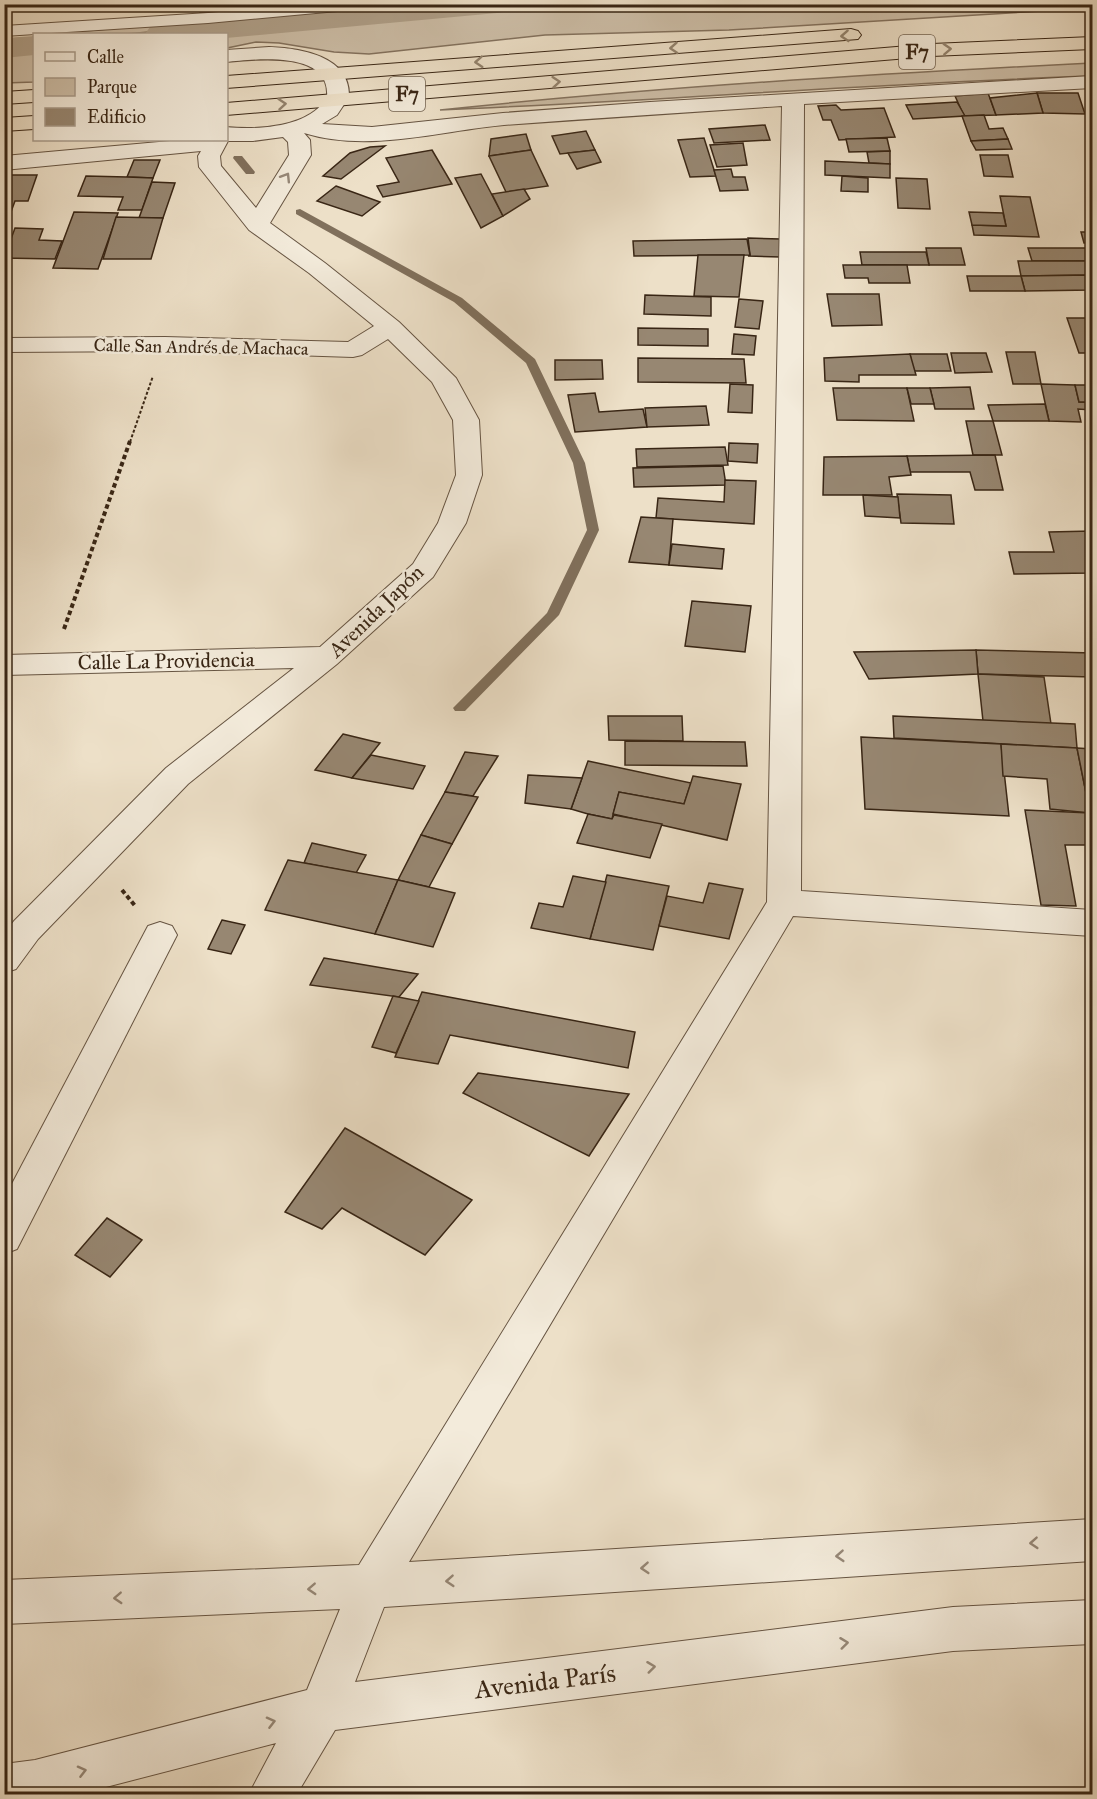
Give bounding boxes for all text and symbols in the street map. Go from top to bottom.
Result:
one-way arrow [841,29,850,42]
legend [33,33,228,141]
road number: F7 [899,35,935,69]
one-way arrow [669,41,678,54]
one-way arrow [943,43,952,56]
text: Calle [87,46,124,68]
one-way arrow [475,55,484,68]
text: Parque [87,76,137,99]
one-way arrow [551,76,560,89]
road number: F7 [389,77,425,111]
one-way arrow [277,98,286,111]
text: Edificio [87,106,146,128]
one-way arrow [278,173,290,183]
street label: Calle San Andrés de Machaca [93,334,309,360]
street label: Avenida Japón [322,559,429,664]
street label: Calle La Providencia [77,646,255,676]
one-way arrow [1030,1537,1039,1550]
one-way arrow [835,1549,844,1562]
one-way arrow [640,1562,649,1575]
one-way arrow [446,1574,455,1587]
one-way arrow [308,1582,317,1595]
one-way arrow [113,1592,122,1605]
one-way arrow [840,1637,849,1650]
street label: Avenida París [472,1656,617,1706]
one-way arrow [646,1662,655,1674]
one-way arrow [266,1717,276,1730]
one-way arrow [77,1765,87,1778]

